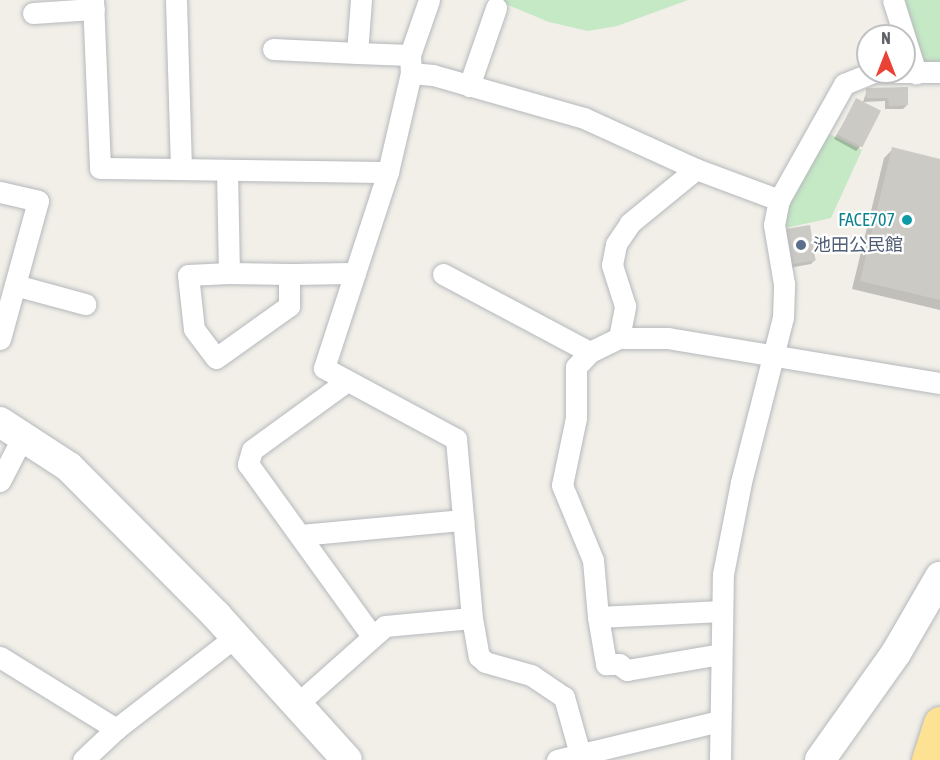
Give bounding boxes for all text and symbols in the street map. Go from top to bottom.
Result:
north arrow [856,24,916,84]
text: N [881,29,891,47]
place label: FACE707 [838,209,895,231]
marker: FACE707 [900,213,914,227]
place label: 池田公民館 [813,234,903,256]
marker: 池田公民館 [794,238,808,252]

